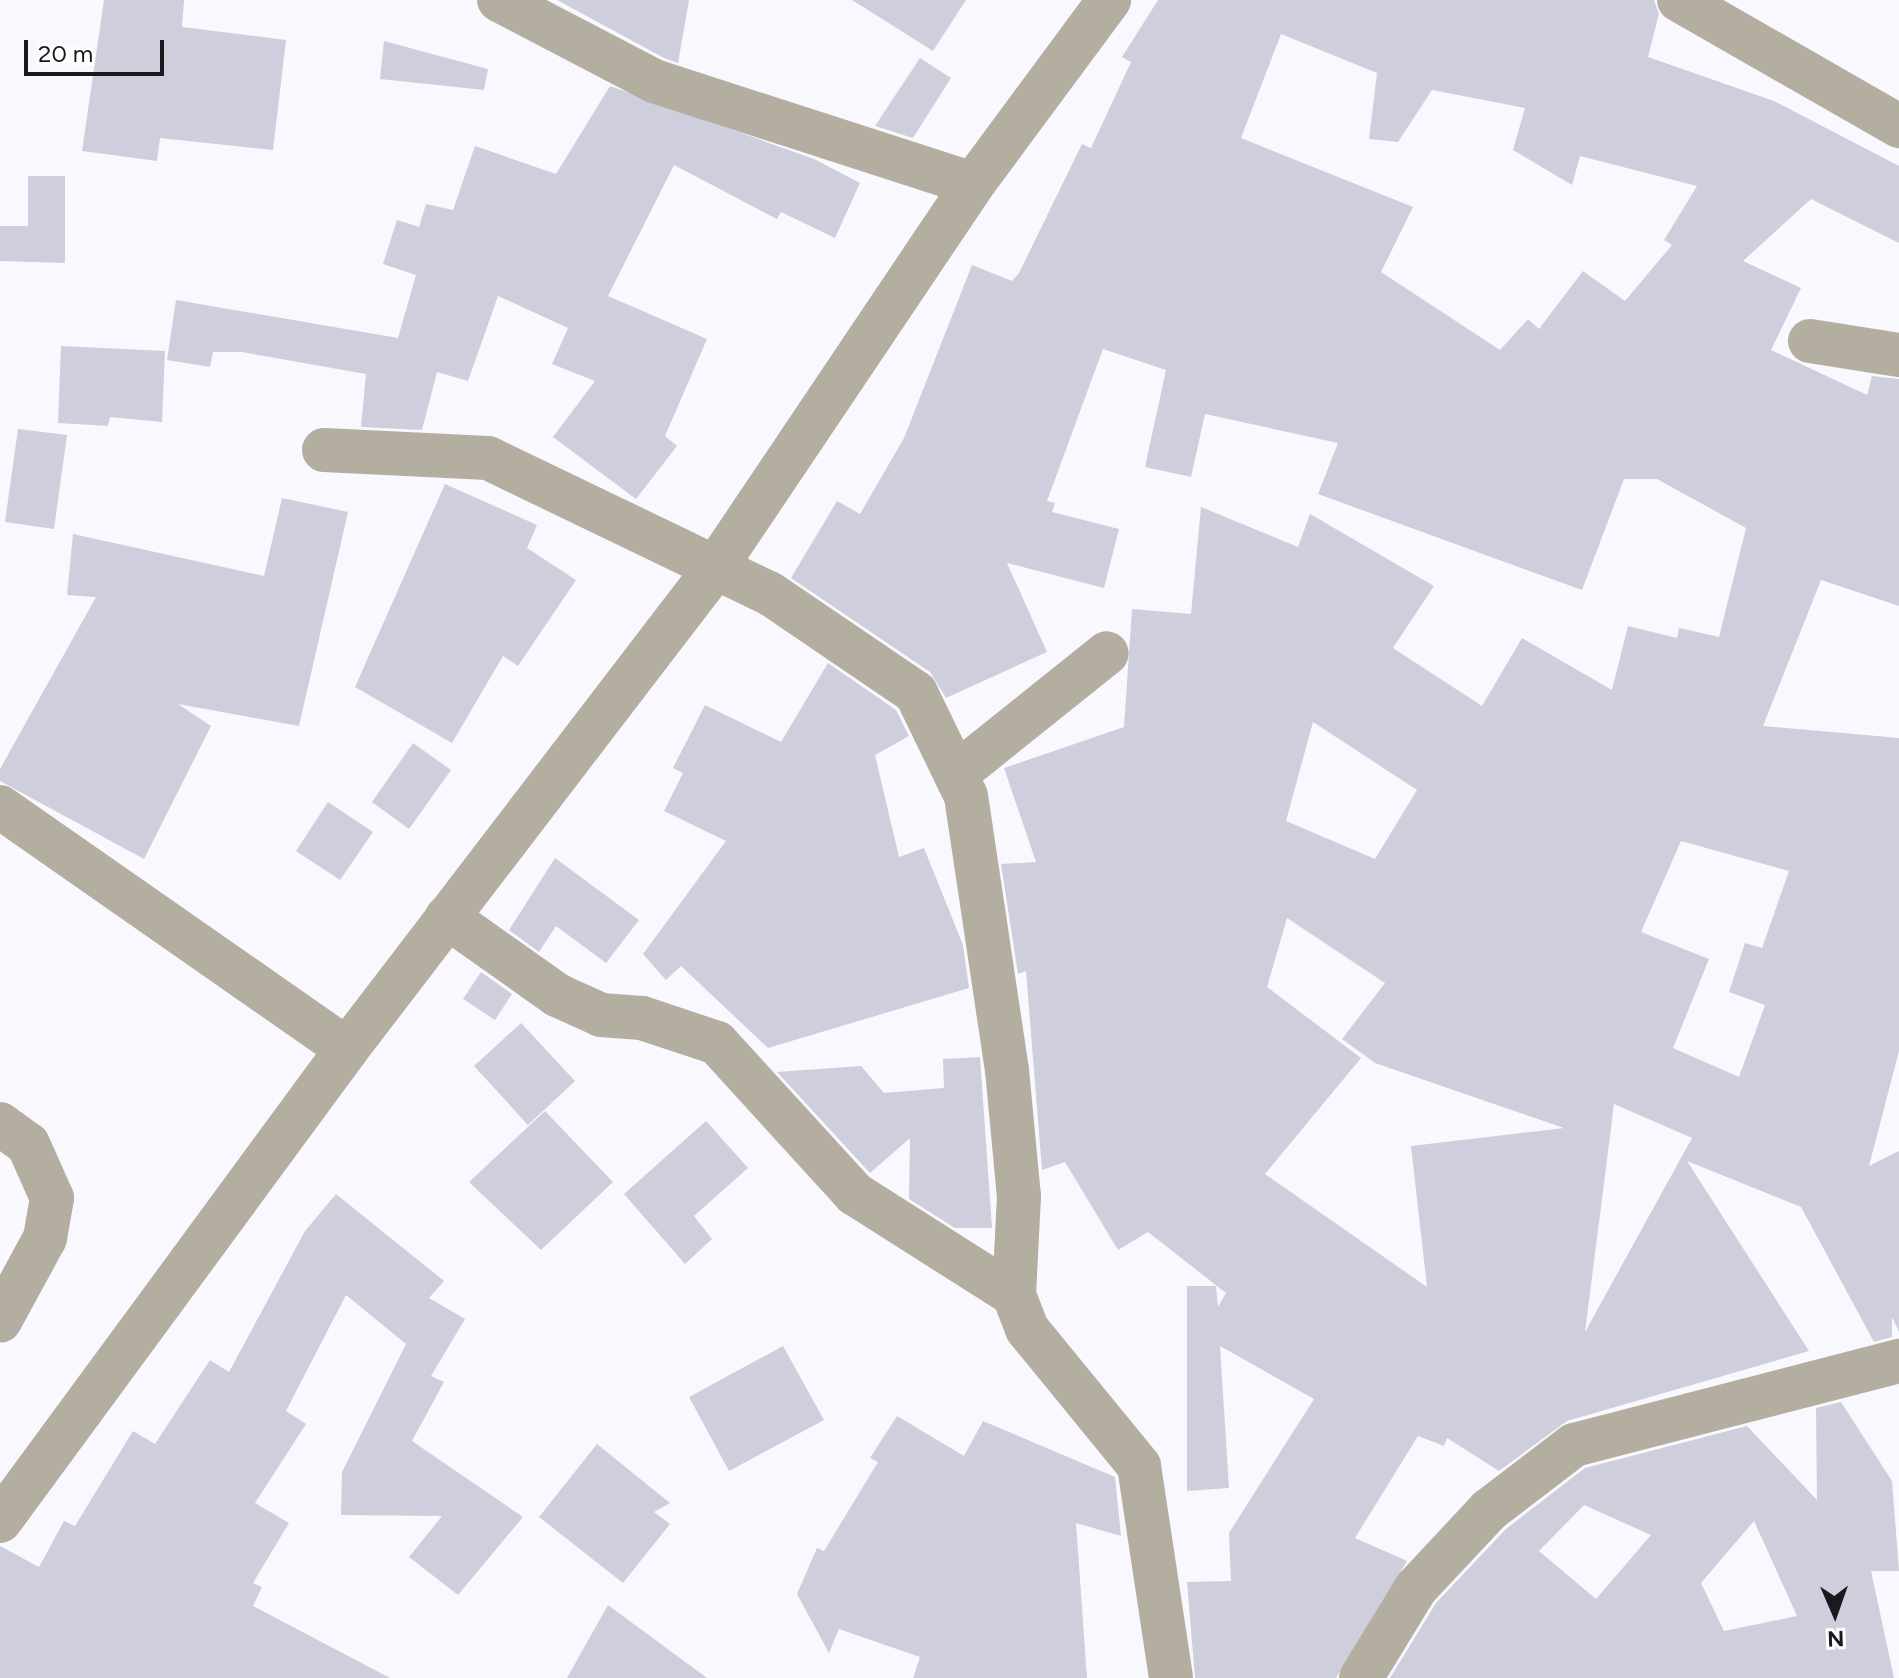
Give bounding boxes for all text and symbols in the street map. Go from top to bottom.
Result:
scale bar [28,24,168,74]
text: 20 m [38,39,93,68]
north arrow [1795,1574,1875,1654]
text: N [1827,1625,1845,1652]

